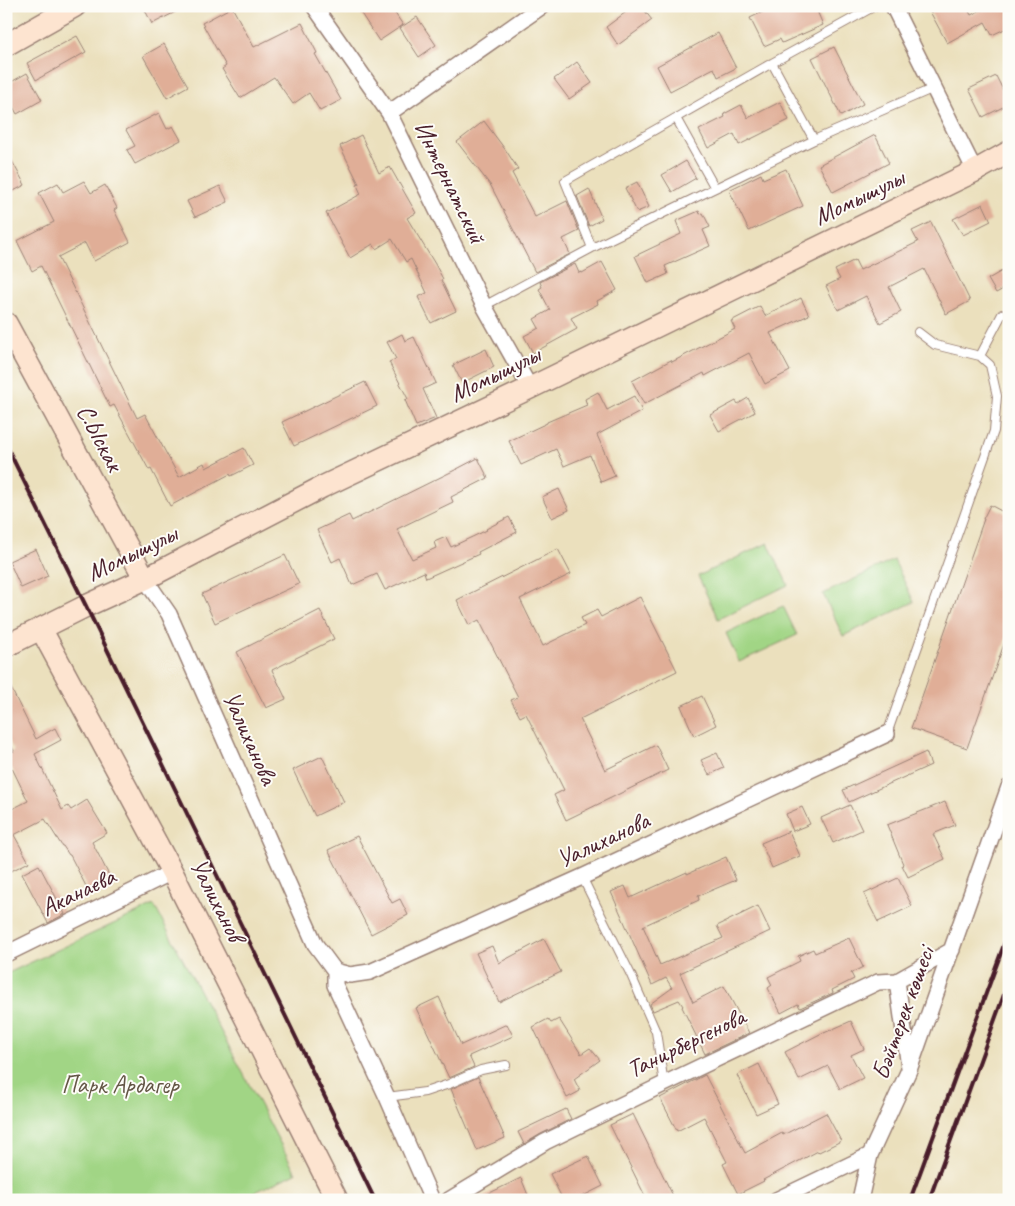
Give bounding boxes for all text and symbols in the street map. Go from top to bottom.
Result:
street label: Интернатский [407,115,494,250]
street label: Момышулы [809,161,911,233]
street label: Момышулы [445,338,547,410]
street label: С.Ыскак [69,399,132,479]
street label: Момышулы [82,517,184,589]
street label: Уалиханова [215,686,285,791]
street label: Уалиханова [551,804,656,875]
street label: Уалиханов [183,853,254,953]
street label: Аканаева [35,859,122,924]
street label: Бәйтерек көшесі [864,939,943,1084]
street label: Танирбергенова [621,999,753,1085]
park label: Парк Ардагер [62,1069,180,1101]

